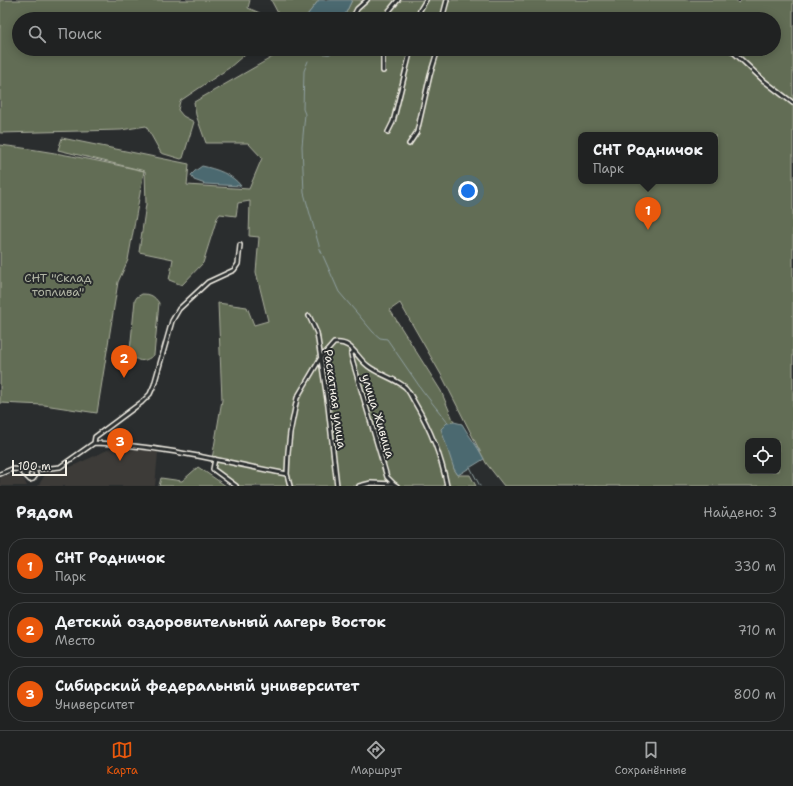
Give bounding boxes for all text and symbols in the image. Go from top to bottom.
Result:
search box [12,12,781,56]
icon: search [26,23,48,45]
text: Поиск [58,24,102,44]
popup [578,132,718,184]
text: СНТ Родничок [593,140,703,160]
text: Парк [593,160,624,177]
your location [458,181,478,201]
pin: 1 [635,197,661,230]
park label: СНТ "Склад топлива" [24,270,92,300]
pin: 2 [111,345,137,378]
street label: Раскатная улица [320,348,350,450]
street label: улица Живица [358,372,399,461]
pin: 3 [107,428,133,461]
map controls [745,438,781,474]
button: locate [745,438,781,474]
scale bar [12,458,67,477]
text: 100 m [18,459,51,474]
text: Рядом [16,501,73,523]
text: Найдено: 3 [703,504,777,521]
text: СНТ Родничок [55,548,165,568]
text: 1 [27,558,33,575]
text: 330 m [734,558,776,575]
text: Парк [55,568,86,585]
text: Детский оздоровительный лагерь Восток [55,612,386,632]
text: 2 [25,622,35,639]
text: 710 m [738,622,776,639]
text: Место [55,632,95,649]
text: Сибирский федеральный университет [55,676,360,696]
text: 3 [25,686,35,703]
text: 800 m [733,686,776,703]
text: Университет [55,696,134,713]
tab: Карта [106,739,138,778]
tab: Маршрут [351,739,402,778]
tab: Сохранённые [615,739,687,778]

